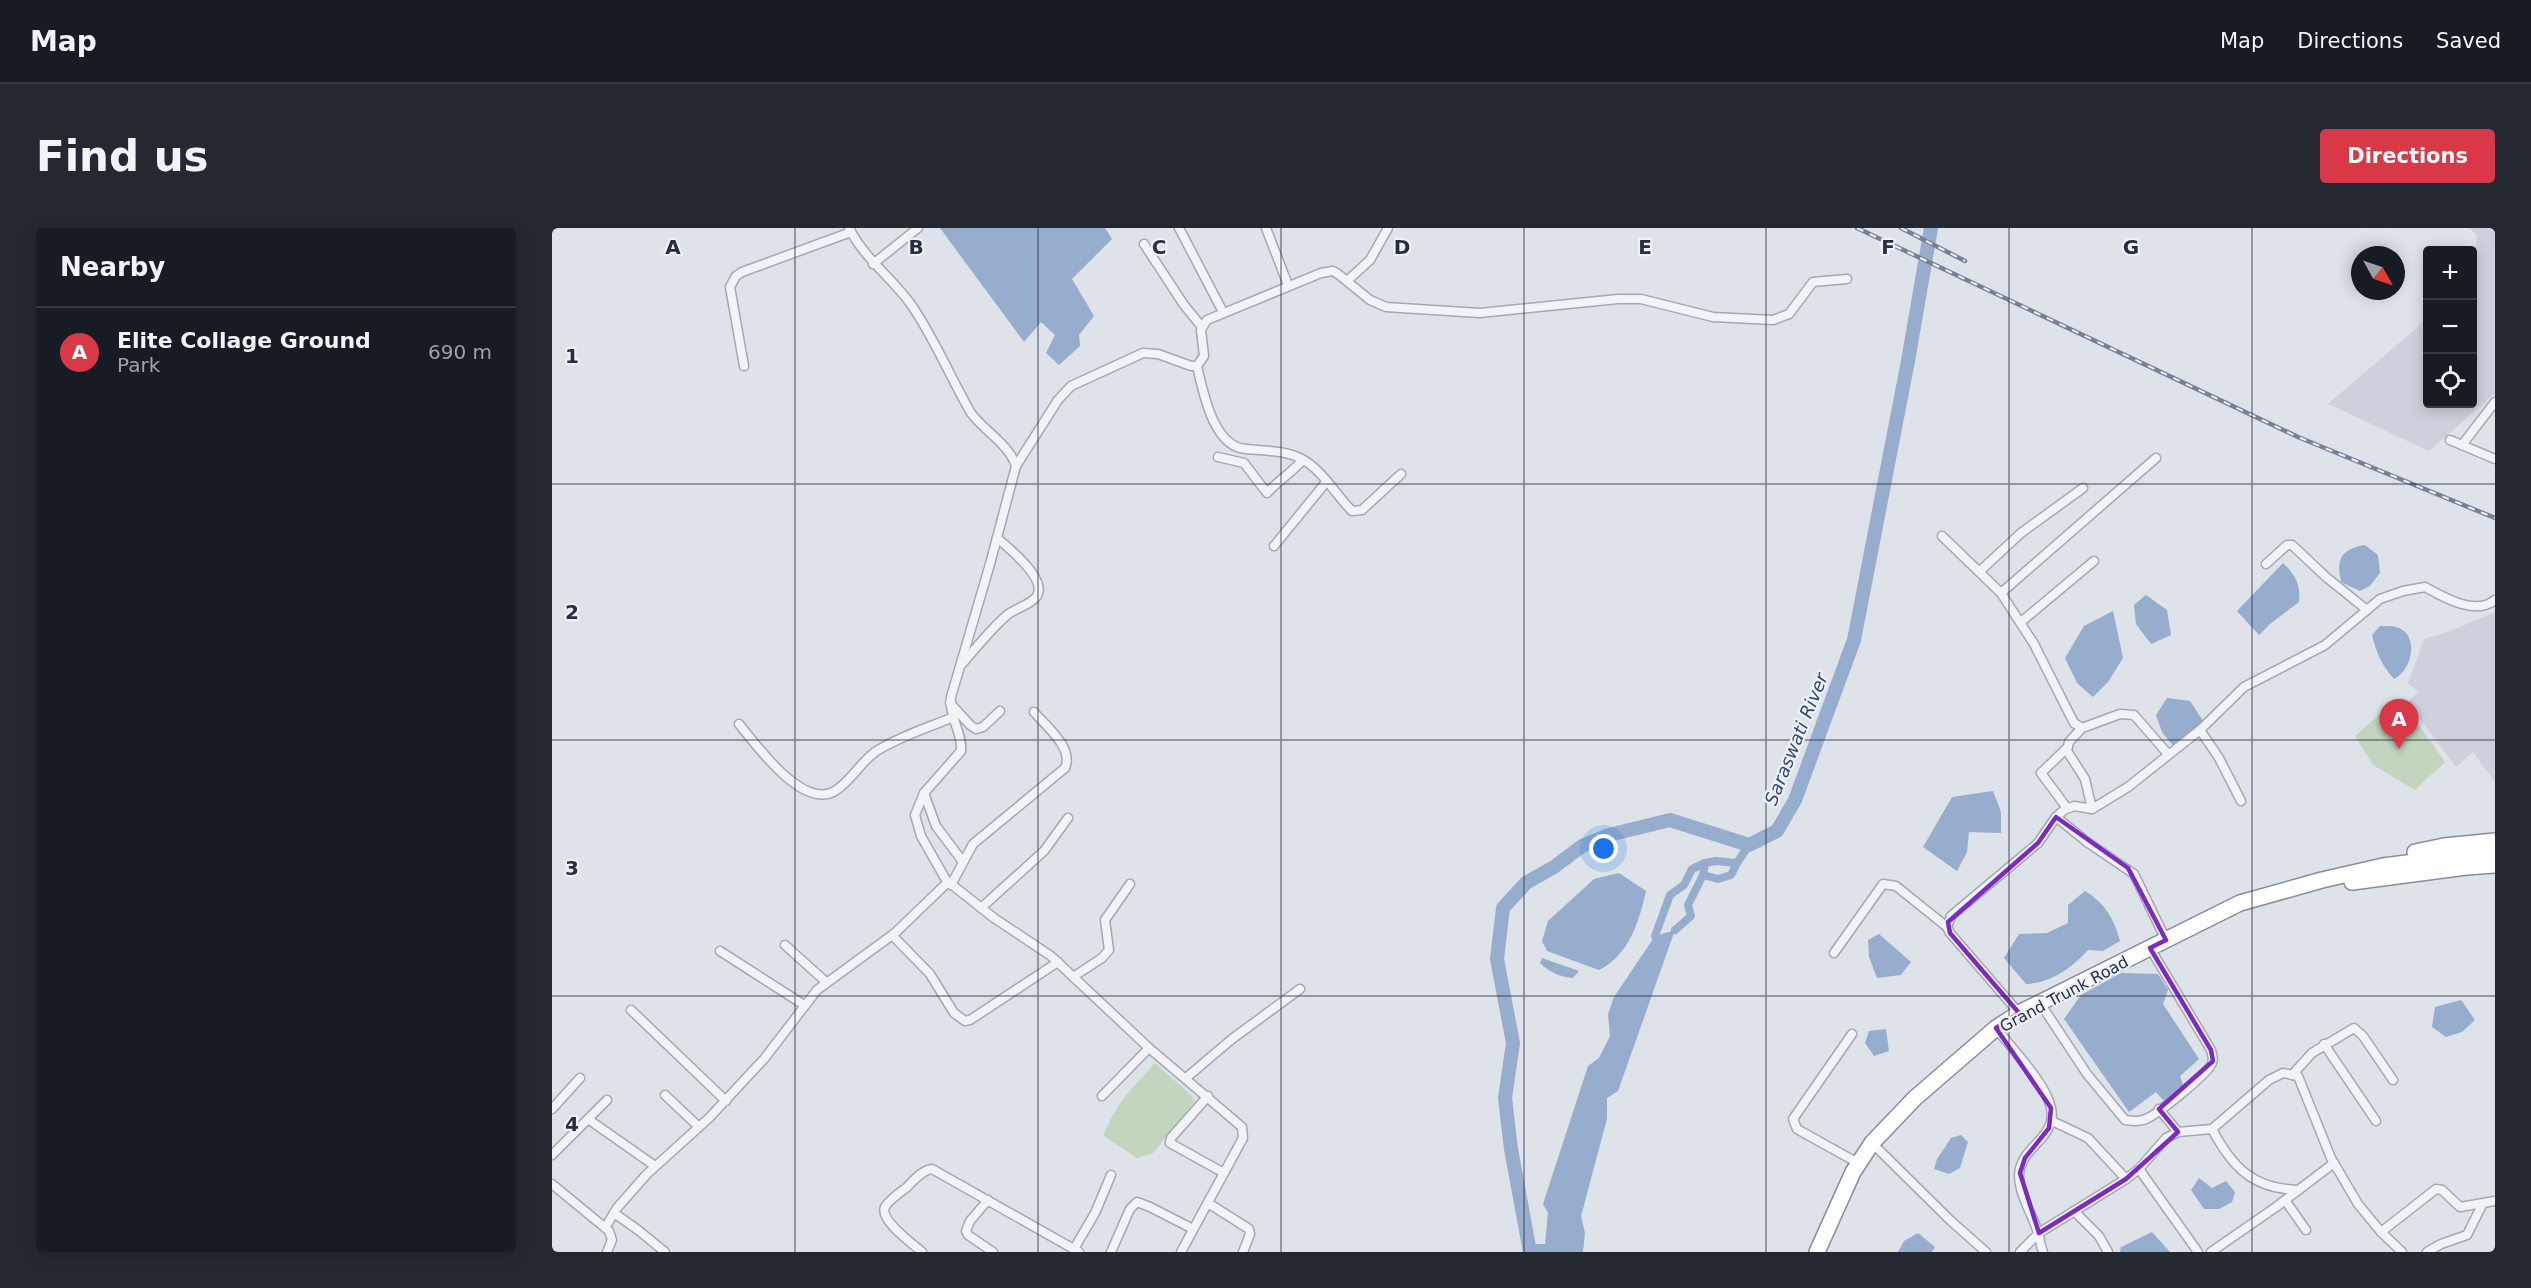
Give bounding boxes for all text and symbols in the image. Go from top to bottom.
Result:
text: Map [30,25,97,58]
text: Map [2220,29,2264,53]
text: Directions [2297,29,2403,53]
text: Saved [2436,29,2501,53]
button: Directions [2320,129,2495,183]
text: Find us [36,132,209,181]
text: A [665,235,681,259]
text: B [908,235,924,259]
text: C [1152,235,1166,259]
text: D [1394,235,1410,259]
text: E [1638,235,1652,259]
text: F [1881,235,1895,259]
text: G [2123,235,2139,259]
north arrow [2351,246,2405,300]
map controls [2423,246,2477,408]
button: + [2423,246,2477,300]
text: Nearby [60,252,165,282]
button: − [2423,300,2477,354]
text: Elite Collage Ground [117,328,371,353]
text: A [72,340,87,364]
text: 690 m [428,340,492,364]
text: 1 [565,344,579,368]
text: Park [117,353,160,377]
button: locate [2423,354,2477,408]
text: 2 [565,600,579,624]
water label: Saraswati River [1760,668,1833,808]
pin: A [2380,700,2418,749]
your location [1589,834,1618,863]
text: 3 [565,856,579,880]
street label: Grand Trunk Road [1996,952,2132,1036]
text: 4 [565,1112,579,1136]

